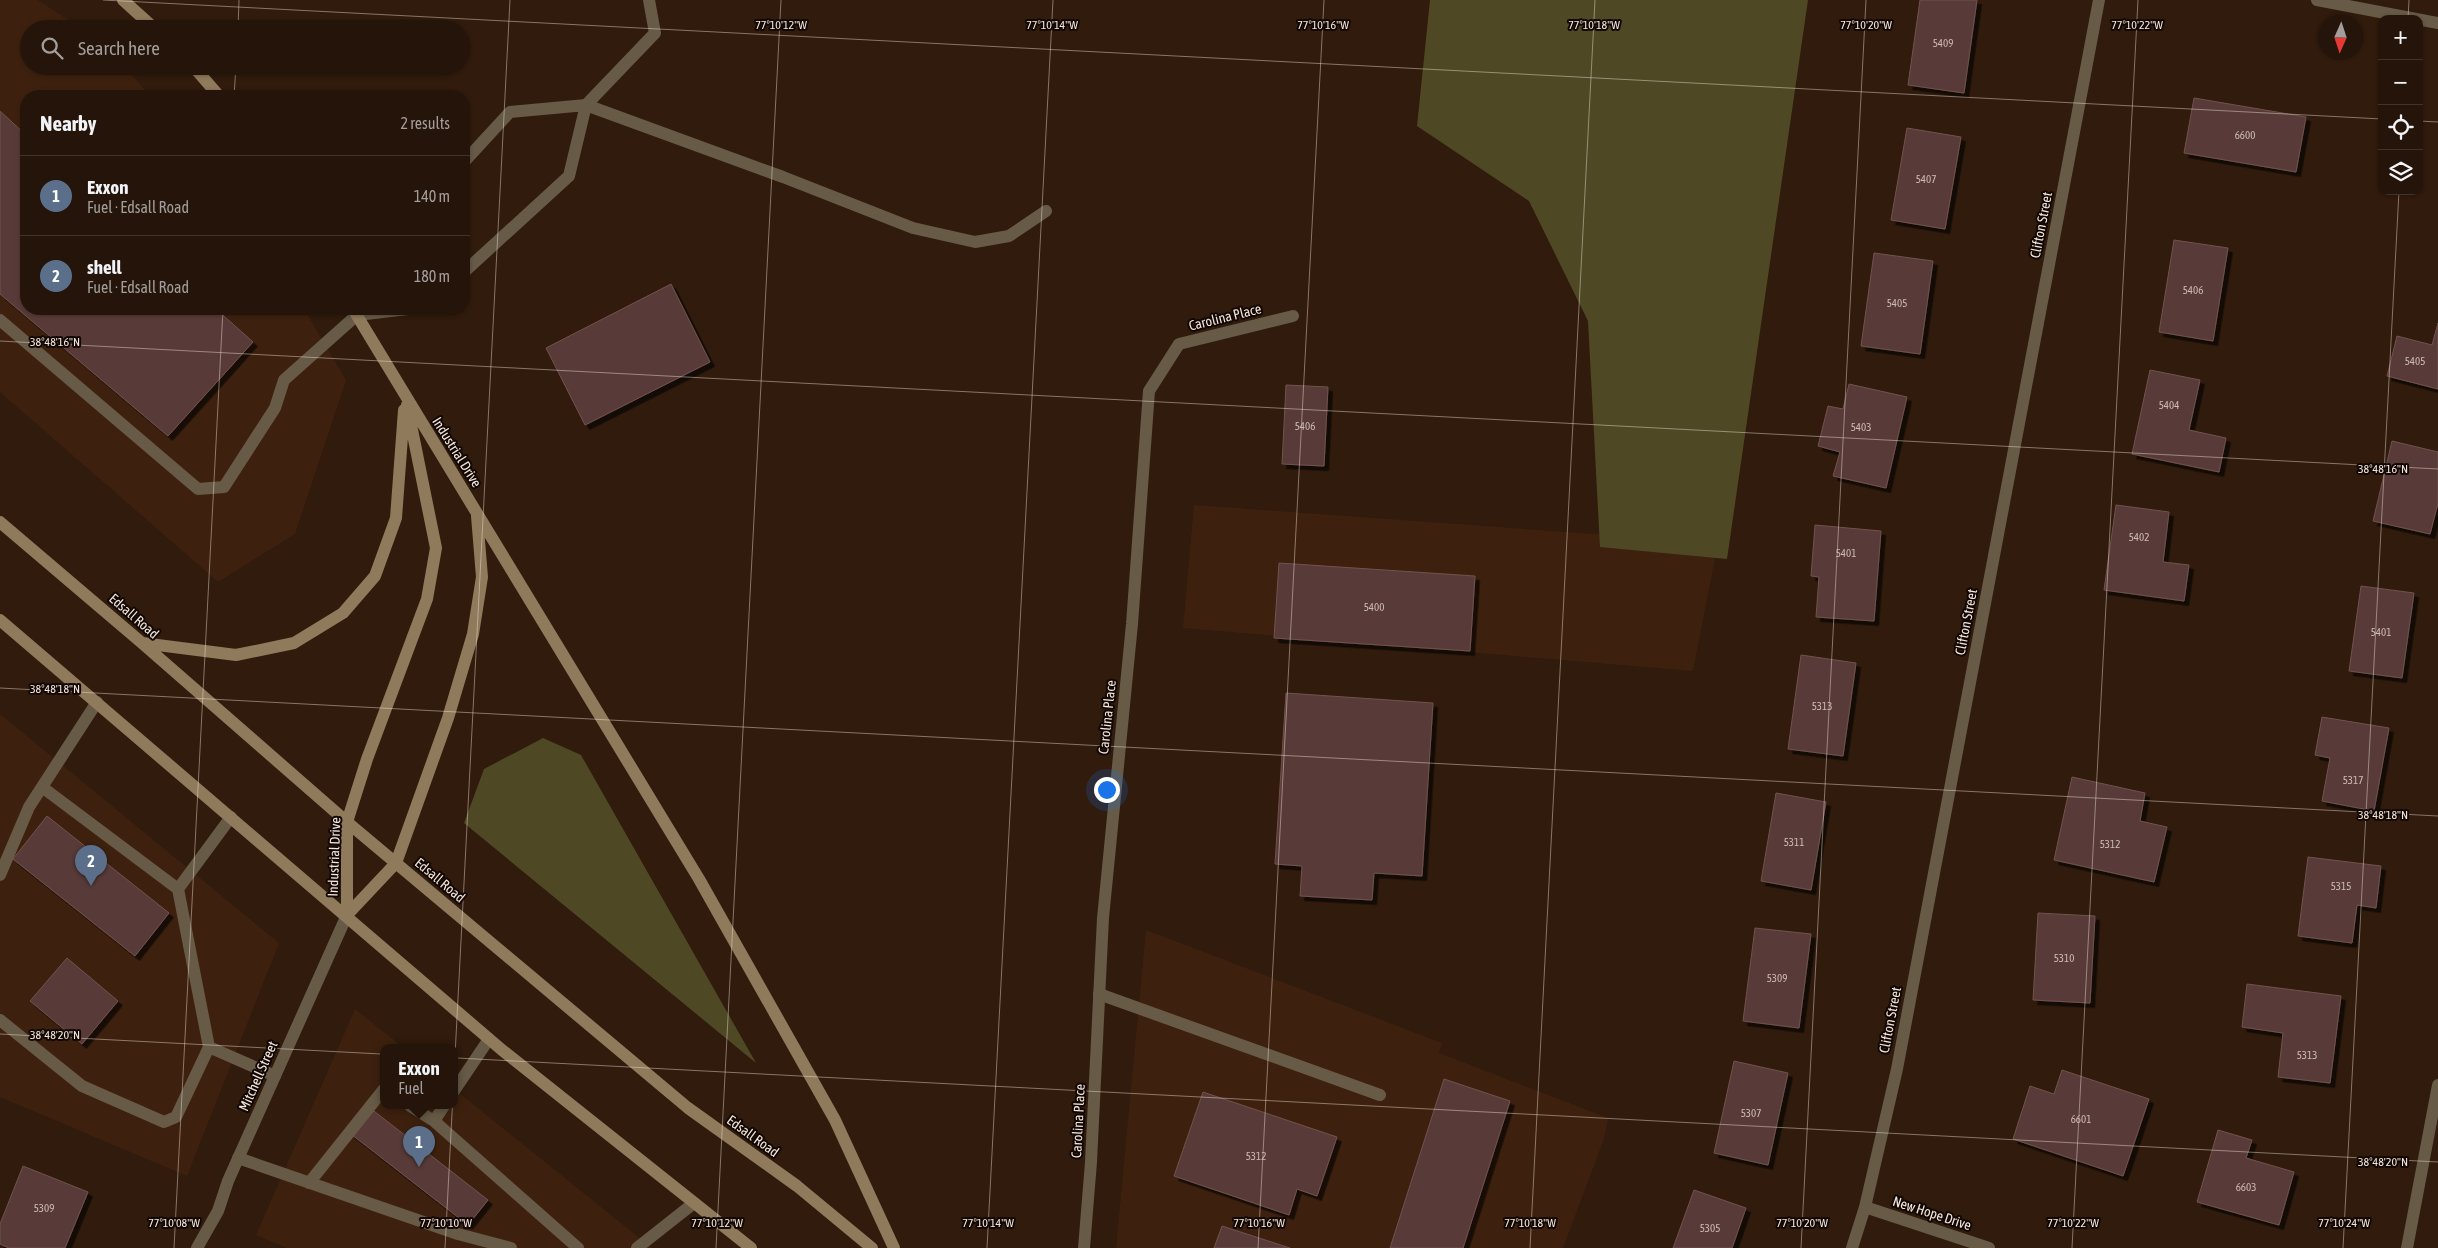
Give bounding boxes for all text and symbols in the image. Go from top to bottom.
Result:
north arrow [2318,15,2363,60]
map controls [2378,15,2423,195]
button: + [2378,15,2423,60]
text: 77°10'12"W [755,18,807,32]
text: 77°10'14"W [1026,18,1078,32]
text: 77°10'16"W [1297,18,1349,32]
text: 77°10'18"W [1568,18,1620,32]
text: 77°10'20"W [1840,18,1892,32]
text: 77°10'22"W [2111,18,2163,32]
search box [20,20,470,75]
icon: search [38,34,66,62]
text: Search here [78,37,160,59]
house number: 5409 [1933,37,1953,49]
button: − [2378,60,2423,105]
button: locate [2378,105,2423,150]
text: Nearby [40,111,96,135]
text: 2 results [400,114,450,132]
house number: 6600 [2235,129,2255,141]
button: layers [2378,150,2423,195]
house number: 5407 [1916,173,1936,185]
text: Exxon [87,176,128,198]
text: 1 [52,187,60,205]
text: 140 m [414,187,450,205]
street label: Clifton Street [2027,191,2055,259]
text: Fuel · Edsall Road [87,198,189,216]
text: shell [87,256,122,278]
text: 2 [52,267,60,285]
text: 180 m [414,267,450,285]
text: Fuel · Edsall Road [87,278,189,296]
house number: 5406 [2183,284,2203,296]
house number: 5405 [1887,297,1907,309]
street label: Carolina Place [1187,300,1263,334]
text: 38°48'16"N [30,335,80,349]
house number: 5405 [2405,355,2425,367]
house number: 5404 [2159,399,2179,411]
street label: Industrial Drive [429,414,485,490]
house number: 5406 [1295,420,1315,432]
house number: 5403 [1851,421,1871,433]
text: 38°48'16"N [2358,462,2408,476]
house number: 5402 [2129,531,2149,543]
house number: 5401 [1836,547,1856,559]
street label: Clifton Street [1952,588,1980,656]
street label: Edsall Road [106,590,162,642]
house number: 5400 [1364,601,1384,613]
house number: 5401 [2371,626,2391,638]
street label: Carolina Place [1095,679,1119,755]
text: 38°48'18"N [30,682,80,696]
house number: 5313 [1812,700,1832,712]
house number: 5317 [2343,774,2363,786]
your location [1094,777,1120,803]
text: 38°48'18"N [2358,808,2408,822]
street label: Industrial Drive [325,817,343,897]
house number: 5311 [1784,836,1804,848]
house number: 5312 [2100,838,2120,850]
pin: 2 [75,845,107,886]
street label: Edsall Road [412,855,468,905]
house number: 5315 [2331,880,2351,892]
house number: 5310 [2054,952,2074,964]
house number: 5309 [1767,972,1787,984]
street label: Clifton Street [1876,986,1904,1054]
text: 38°48'20"N [30,1028,80,1042]
street label: Mitchell Street [235,1039,281,1113]
popup [380,1044,458,1109]
house number: 5313 [2297,1049,2317,1061]
text: Exxon [398,1057,440,1079]
text: Fuel [398,1079,424,1097]
street label: Carolina Place [1068,1083,1088,1159]
house number: 5307 [1741,1107,1761,1119]
street label: Edsall Road [724,1112,782,1160]
house number: 6601 [2071,1113,2091,1125]
pin: 1 [403,1126,435,1167]
house number: 5312 [1246,1150,1266,1162]
text: 38°48'20"N [2358,1155,2408,1169]
house number: 6603 [2236,1181,2256,1193]
street label: New Hope Drive [1891,1193,1973,1233]
house number: 5309 [34,1202,54,1214]
text: 77°10'08"W [148,1216,200,1230]
text: 77°10'10"W [420,1216,472,1230]
text: 77°10'12"W [691,1216,743,1230]
text: 77°10'14"W [962,1216,1014,1230]
text: 77°10'16"W [1233,1216,1285,1230]
text: 77°10'18"W [1504,1216,1556,1230]
text: 77°10'20"W [1776,1216,1828,1230]
text: 77°10'22"W [2047,1216,2099,1230]
text: 77°10'24"W [2318,1216,2370,1230]
house number: 5305 [1700,1222,1720,1234]

